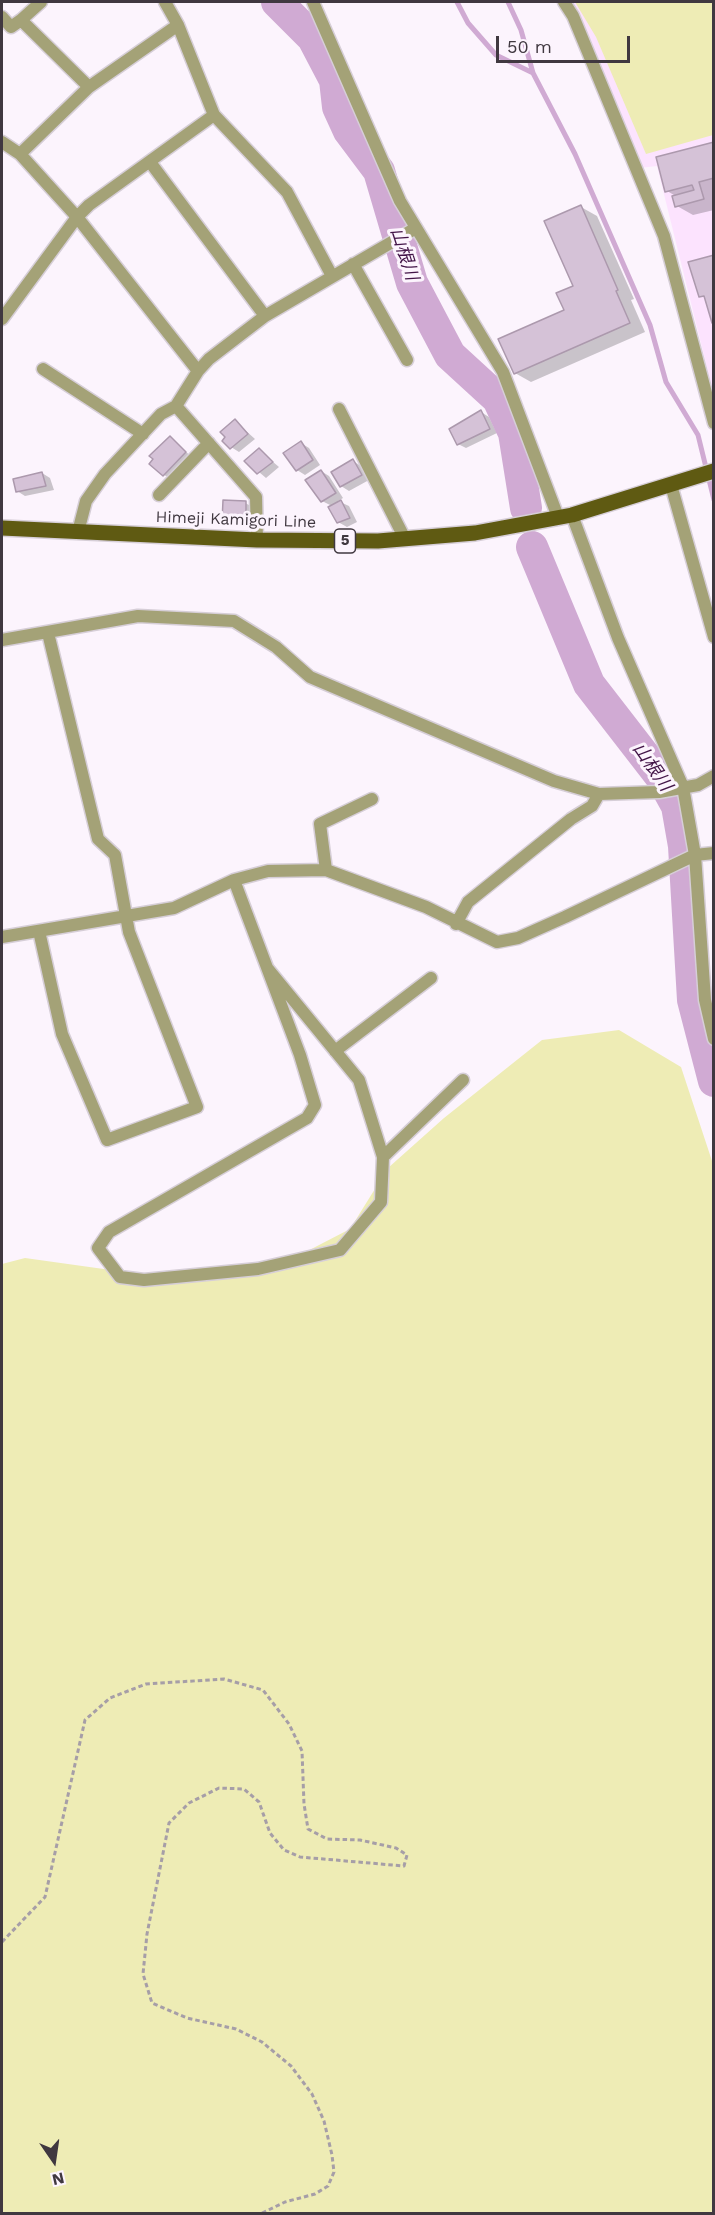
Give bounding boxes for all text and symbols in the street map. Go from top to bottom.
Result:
scale bar [499,24,632,62]
text: 50 m [507,36,552,57]
water label: 山根川 [385,225,423,283]
street label: Himeji Kamigori Line [155,508,317,532]
road number: 5 [334,529,356,553]
water label: 山根川 [628,739,676,795]
north arrow [24,2131,84,2191]
text: N [50,2168,66,2190]

